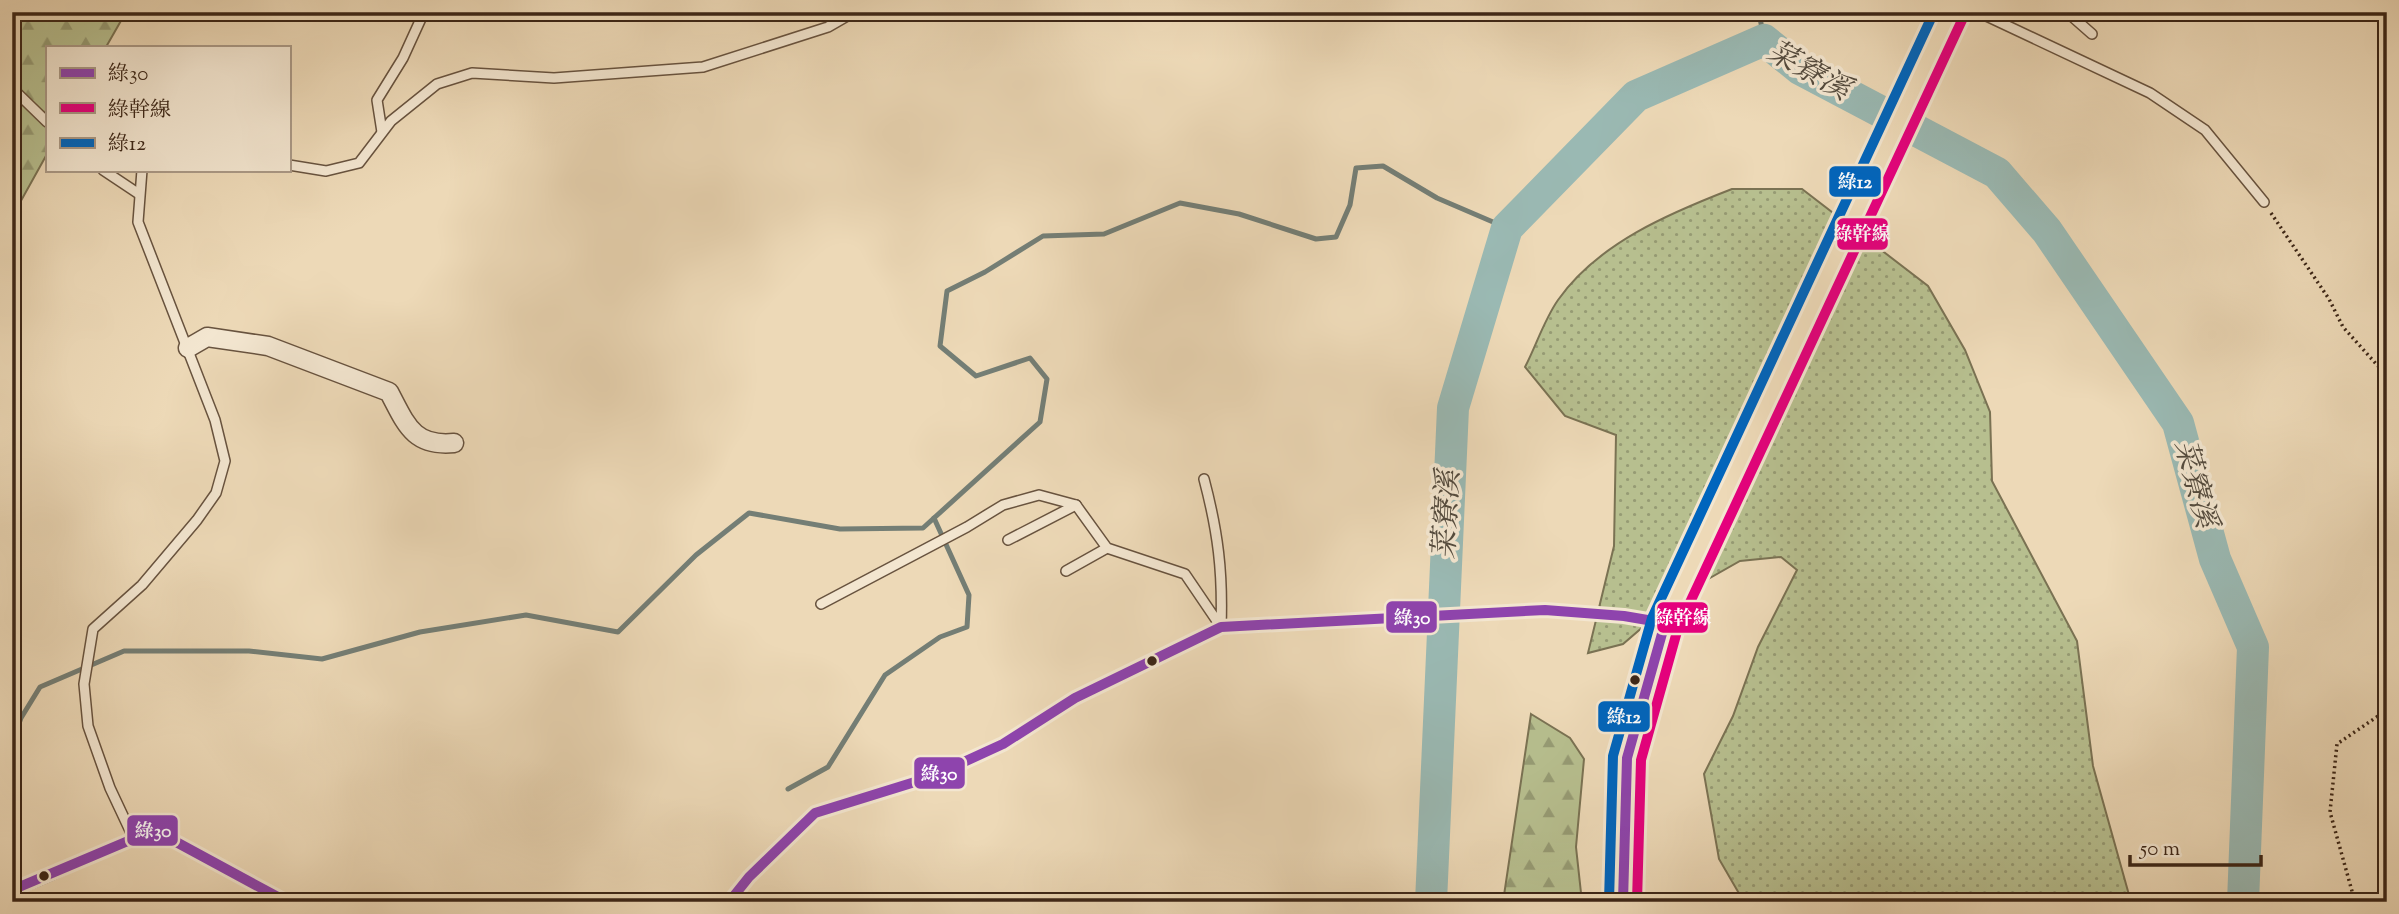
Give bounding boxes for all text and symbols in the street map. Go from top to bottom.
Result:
water label: 菜竂溪 [1758,31,1860,114]
legend [46,46,290,172]
text: 綠30 [108,60,148,90]
text: 綠幹線 [108,96,171,126]
text: 綠12 [108,130,146,160]
line badge: 綠12 [1828,165,1882,198]
text: 綠12 [1838,170,1872,197]
line badge: 綠幹線 [1836,217,1889,251]
text: 綠幹線 [1833,222,1891,249]
water label: 菜竂溪 [2162,435,2227,536]
water label: 菜竂溪 [1424,466,1472,561]
line badge: 綠30 [1385,600,1438,634]
line badge: 綠幹線 [1656,601,1709,634]
text: 綠30 [1394,606,1430,633]
text: 綠幹線 [1654,606,1712,633]
unlabelled marker [1145,654,1159,668]
unlabelled marker [1628,673,1642,687]
line badge: 綠12 [1597,700,1651,733]
text: 綠12 [1607,705,1641,732]
line badge: 綠30 [913,756,966,790]
text: 綠30 [921,762,957,789]
line badge: 綠30 [126,814,179,847]
text: 綠30 [135,819,171,846]
scale bar [2130,823,2261,867]
text: 50 m [2139,835,2180,865]
unlabelled marker [37,869,51,883]

